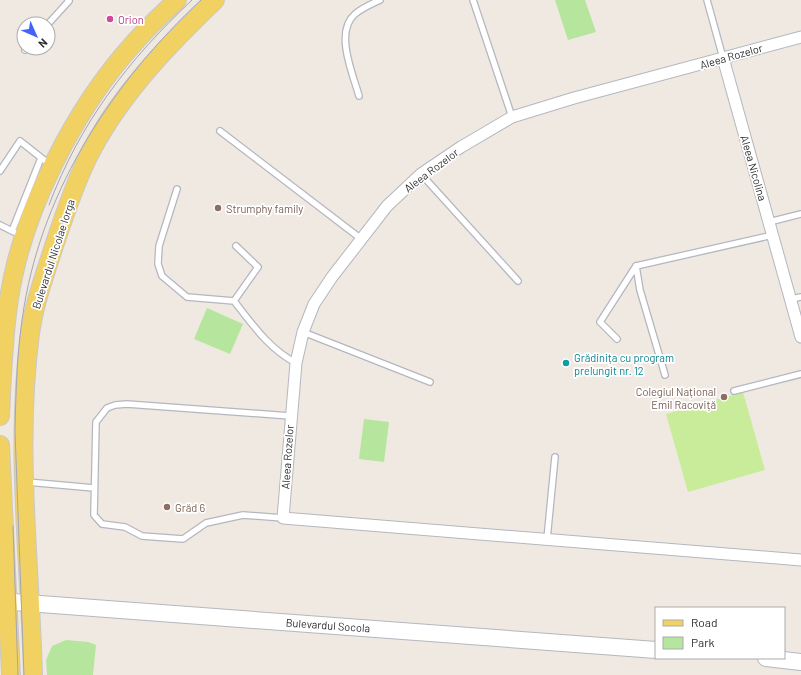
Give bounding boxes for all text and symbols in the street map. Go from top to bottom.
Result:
place label: Orion [118,13,144,26]
marker: Orion [105,14,115,24]
north arrow [16,16,56,56]
text: N [36,36,51,51]
street label: Aleea Rozelor [698,41,764,71]
street label: Aleea Nicolina [738,134,770,202]
street label: Aleea Rozelor [401,145,461,195]
street label: Bulevardul Nicolae Iorga [29,198,77,310]
place label: Strumphy family [226,202,303,215]
marker: Strumphy family [213,203,223,213]
place label: Grădinița cu program prelungit nr. 12 [574,351,674,377]
marker: Grădinița cu program prelungit nr. 12 [561,358,571,368]
place label: Colegiul Național Emil Racoviță [636,385,716,411]
marker: Colegiul Național Emil Racoviță [719,392,729,402]
street label: Aleea Rozelor [278,424,296,490]
place label: Grăd 6 [175,501,205,514]
marker: Grăd 6 [162,502,172,512]
legend [655,607,785,659]
text: Road [691,615,718,629]
street label: Bulevardul Socola [285,616,371,634]
text: Park [691,635,715,649]

